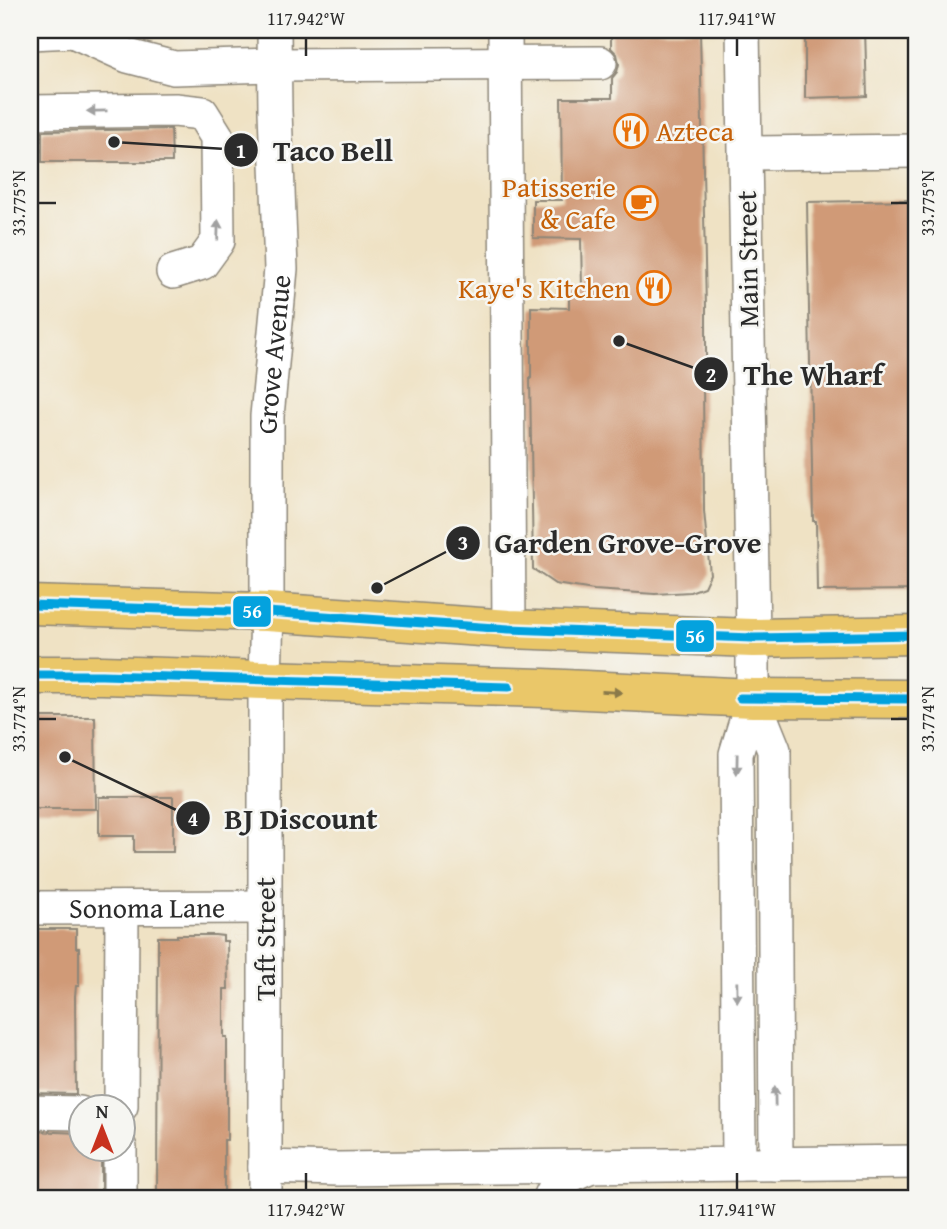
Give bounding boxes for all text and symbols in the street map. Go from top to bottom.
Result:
text: 117.942°W [267,5,346,32]
text: 117.941°W [698,5,777,32]
one-way arrow [85,105,107,117]
place label: Azteca [656,110,735,151]
restaurant icon: Azteca [612,112,650,150]
callout: Taco Bell [224,125,407,176]
text: Taco Bell [273,128,393,172]
text: 1 [236,135,246,166]
place label: Patisserie & Cafe [502,166,616,239]
text: 33.775°N [5,170,32,236]
text: 33.775°N [914,170,941,236]
cafe icon: Patisserie & Cafe [622,184,660,222]
street label: Main Street [725,190,768,328]
one-way arrow [212,219,223,241]
place label: Kaye's Kitchen [458,267,630,308]
restaurant icon: Kaye's Kitchen [635,269,673,307]
street label: Grove Avenue [246,273,300,434]
callout: The Wharf [694,349,896,400]
text: The Wharf [743,352,886,396]
text: 2 [706,359,716,390]
callout: Garden Grove-Grove [445,517,775,568]
text: Garden Grove-Grove [495,520,761,564]
text: 3 [458,527,468,558]
line badge: 56 [232,595,272,628]
text: 56 [242,597,262,625]
line badge: 56 [675,619,715,653]
text: 56 [685,622,705,650]
text: 33.774°N [5,686,32,752]
one-way arrow [601,686,623,697]
text: 33.774°N [914,686,941,752]
one-way arrow [731,753,743,775]
callout: BJ Discount [176,793,392,844]
text: BJ Discount [224,796,378,840]
text: 4 [188,803,199,834]
street label: Taft Street [244,877,285,1001]
street label: Sonoma Lane [69,886,225,928]
one-way arrow [731,981,743,1003]
one-way arrow [769,1085,781,1107]
north arrow [66,1092,136,1162]
text: N [96,1097,109,1125]
text: 117.942°W [267,1196,346,1223]
text: 117.941°W [698,1196,777,1223]

